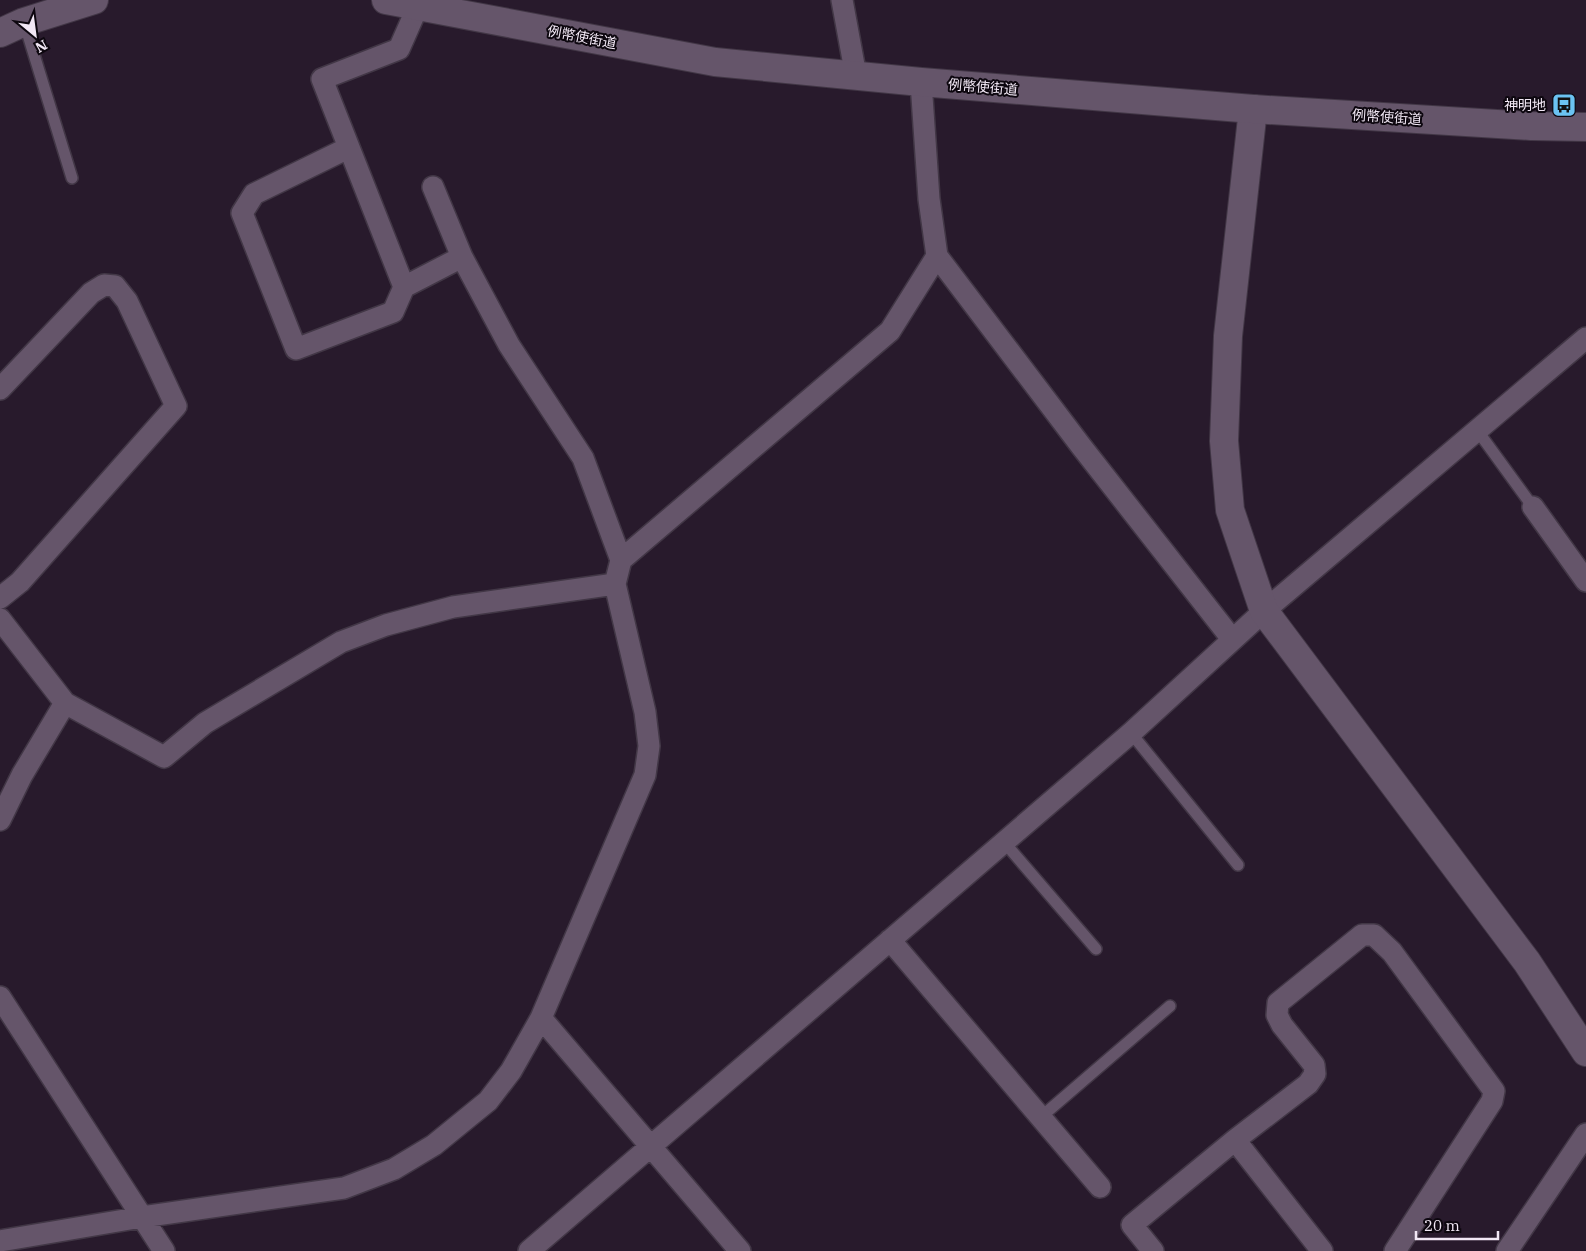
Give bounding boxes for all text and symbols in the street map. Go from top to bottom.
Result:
north arrow [10,10,60,60]
street label: 例幣使街道 [546,21,618,53]
text: N [32,36,51,57]
street label: 例幣使街道 [947,75,1019,99]
bus stop icon: 神明地 [1551,92,1577,118]
place label: 神明地 [1504,96,1546,114]
street label: 例幣使街道 [1351,106,1423,128]
scale bar [1416,1208,1498,1240]
text: 20 m [1424,1216,1460,1235]

